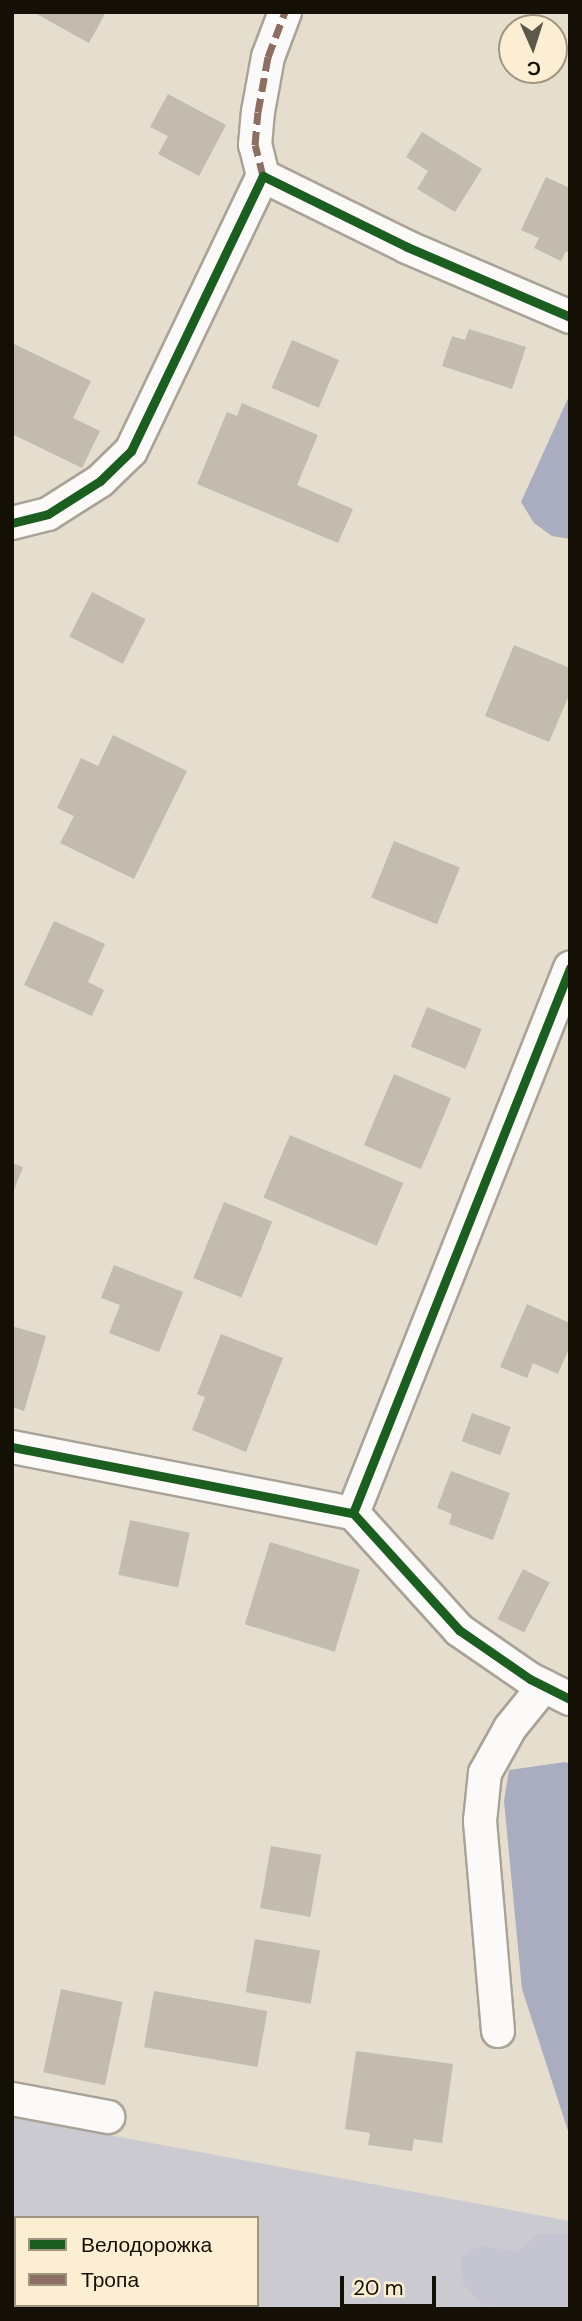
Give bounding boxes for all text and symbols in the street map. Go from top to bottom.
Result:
north arrow [498,14,568,84]
text: С [527,56,542,81]
legend [14,2216,259,2307]
text: Велодорожка [81,2231,212,2259]
scale bar [344,2262,440,2306]
text: Тропа [81,2266,139,2294]
text: 20 m [353,2274,404,2302]

